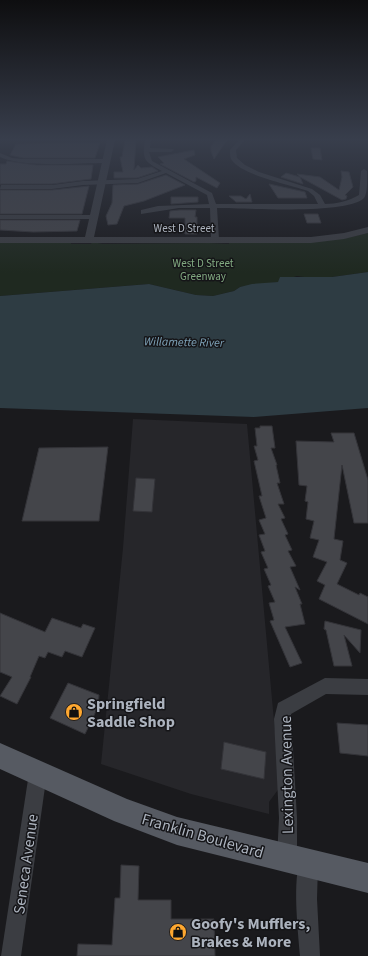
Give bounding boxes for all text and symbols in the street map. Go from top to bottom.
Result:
street label: West D Street [154,221,215,236]
park label: West D Street Greenway [173,256,234,284]
water label: Willamette River [144,333,225,352]
place label: Springfield Saddle Shop [87,693,175,733]
shop icon: Springfield Saddle Shop [64,702,84,722]
street label: Lexington Avenue [275,716,299,834]
street label: Franklin Boulevard [139,808,266,864]
street label: Seneca Avenue [8,813,44,916]
place label: Goofy's Mufflers, Brakes & More [191,913,310,953]
shop icon: Goofy's Mufflers, Brakes & More [168,922,188,942]

